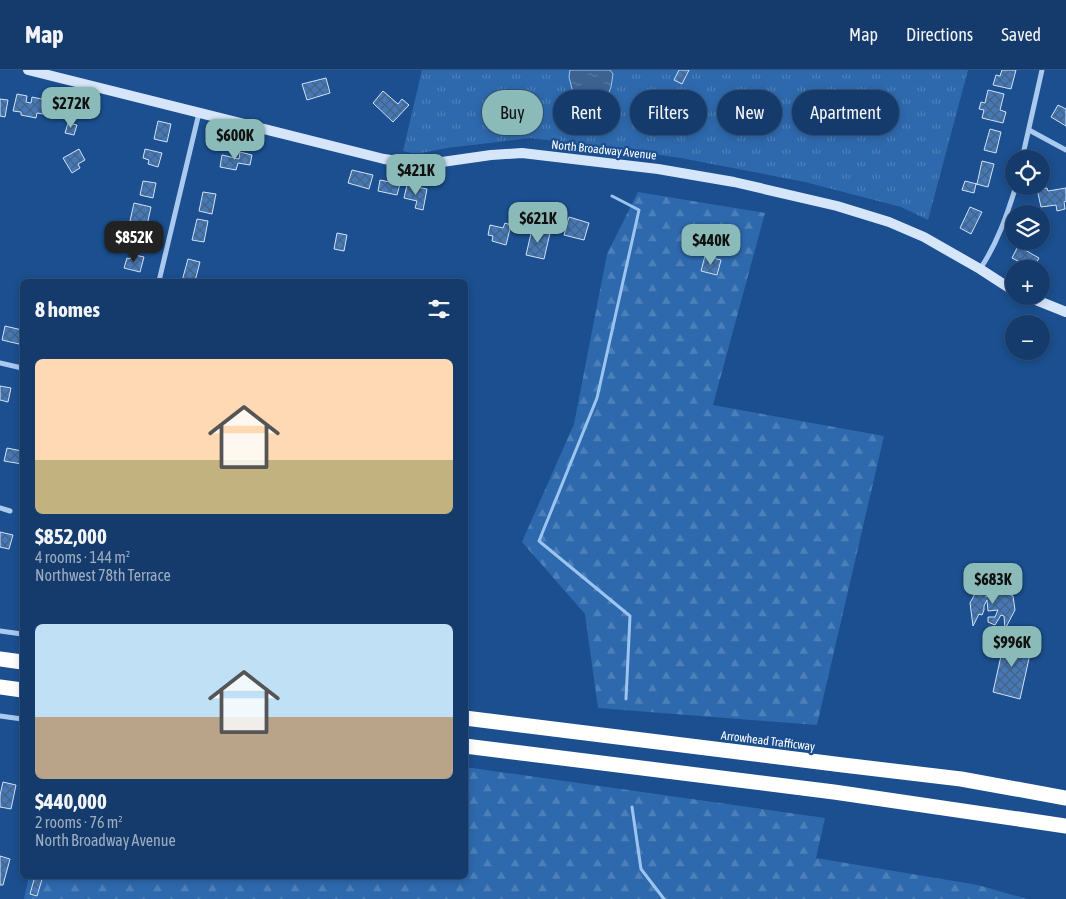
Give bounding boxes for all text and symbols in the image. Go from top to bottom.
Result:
text: Map [25,21,64,48]
text: Map [849,24,878,45]
text: Directions [906,24,973,45]
text: Saved [1001,24,1041,45]
pin: $272K [36,87,106,129]
chip: Buy [482,90,543,135]
chip: Rent [553,90,620,135]
chip: Filters [630,90,707,135]
chip: New [717,90,782,135]
chip: Apartment [792,90,899,135]
text: $272K [52,94,90,112]
pin: $600K [200,118,270,161]
text: $600K [216,126,254,144]
street label: North Broadway Avenue [551,138,657,162]
map controls [1005,150,1050,360]
button: locate [1005,150,1050,195]
pin: $421K [381,154,451,196]
text: $421K [397,161,435,179]
pin: $621K [503,202,573,244]
button: layers [1005,205,1050,250]
text: $621K [519,209,557,227]
pin: $852K [99,220,169,263]
pin: $440K [676,224,746,266]
text: $852K [115,228,153,246]
text: $440K [692,231,730,249]
button: + [1005,260,1050,305]
icon: filters [425,295,453,323]
text: 8 homes [35,297,100,321]
button: − [1005,315,1050,360]
icon: home [199,392,289,482]
text: $852,000 [35,524,107,548]
text: 4 rooms · 144 m² [35,548,130,566]
pin: $683K [958,562,1028,605]
text: Northwest 78th Terrace [35,566,171,584]
text: $683K [974,570,1012,588]
pin: $996K [977,626,1047,668]
text: $996K [993,633,1031,651]
icon: home [199,657,289,747]
street label: Arrowhead Trafficway [720,728,816,754]
text: $440,000 [35,789,107,813]
text: 2 rooms · 76 m² [35,813,123,831]
text: North Broadway Avenue [35,831,176,849]

